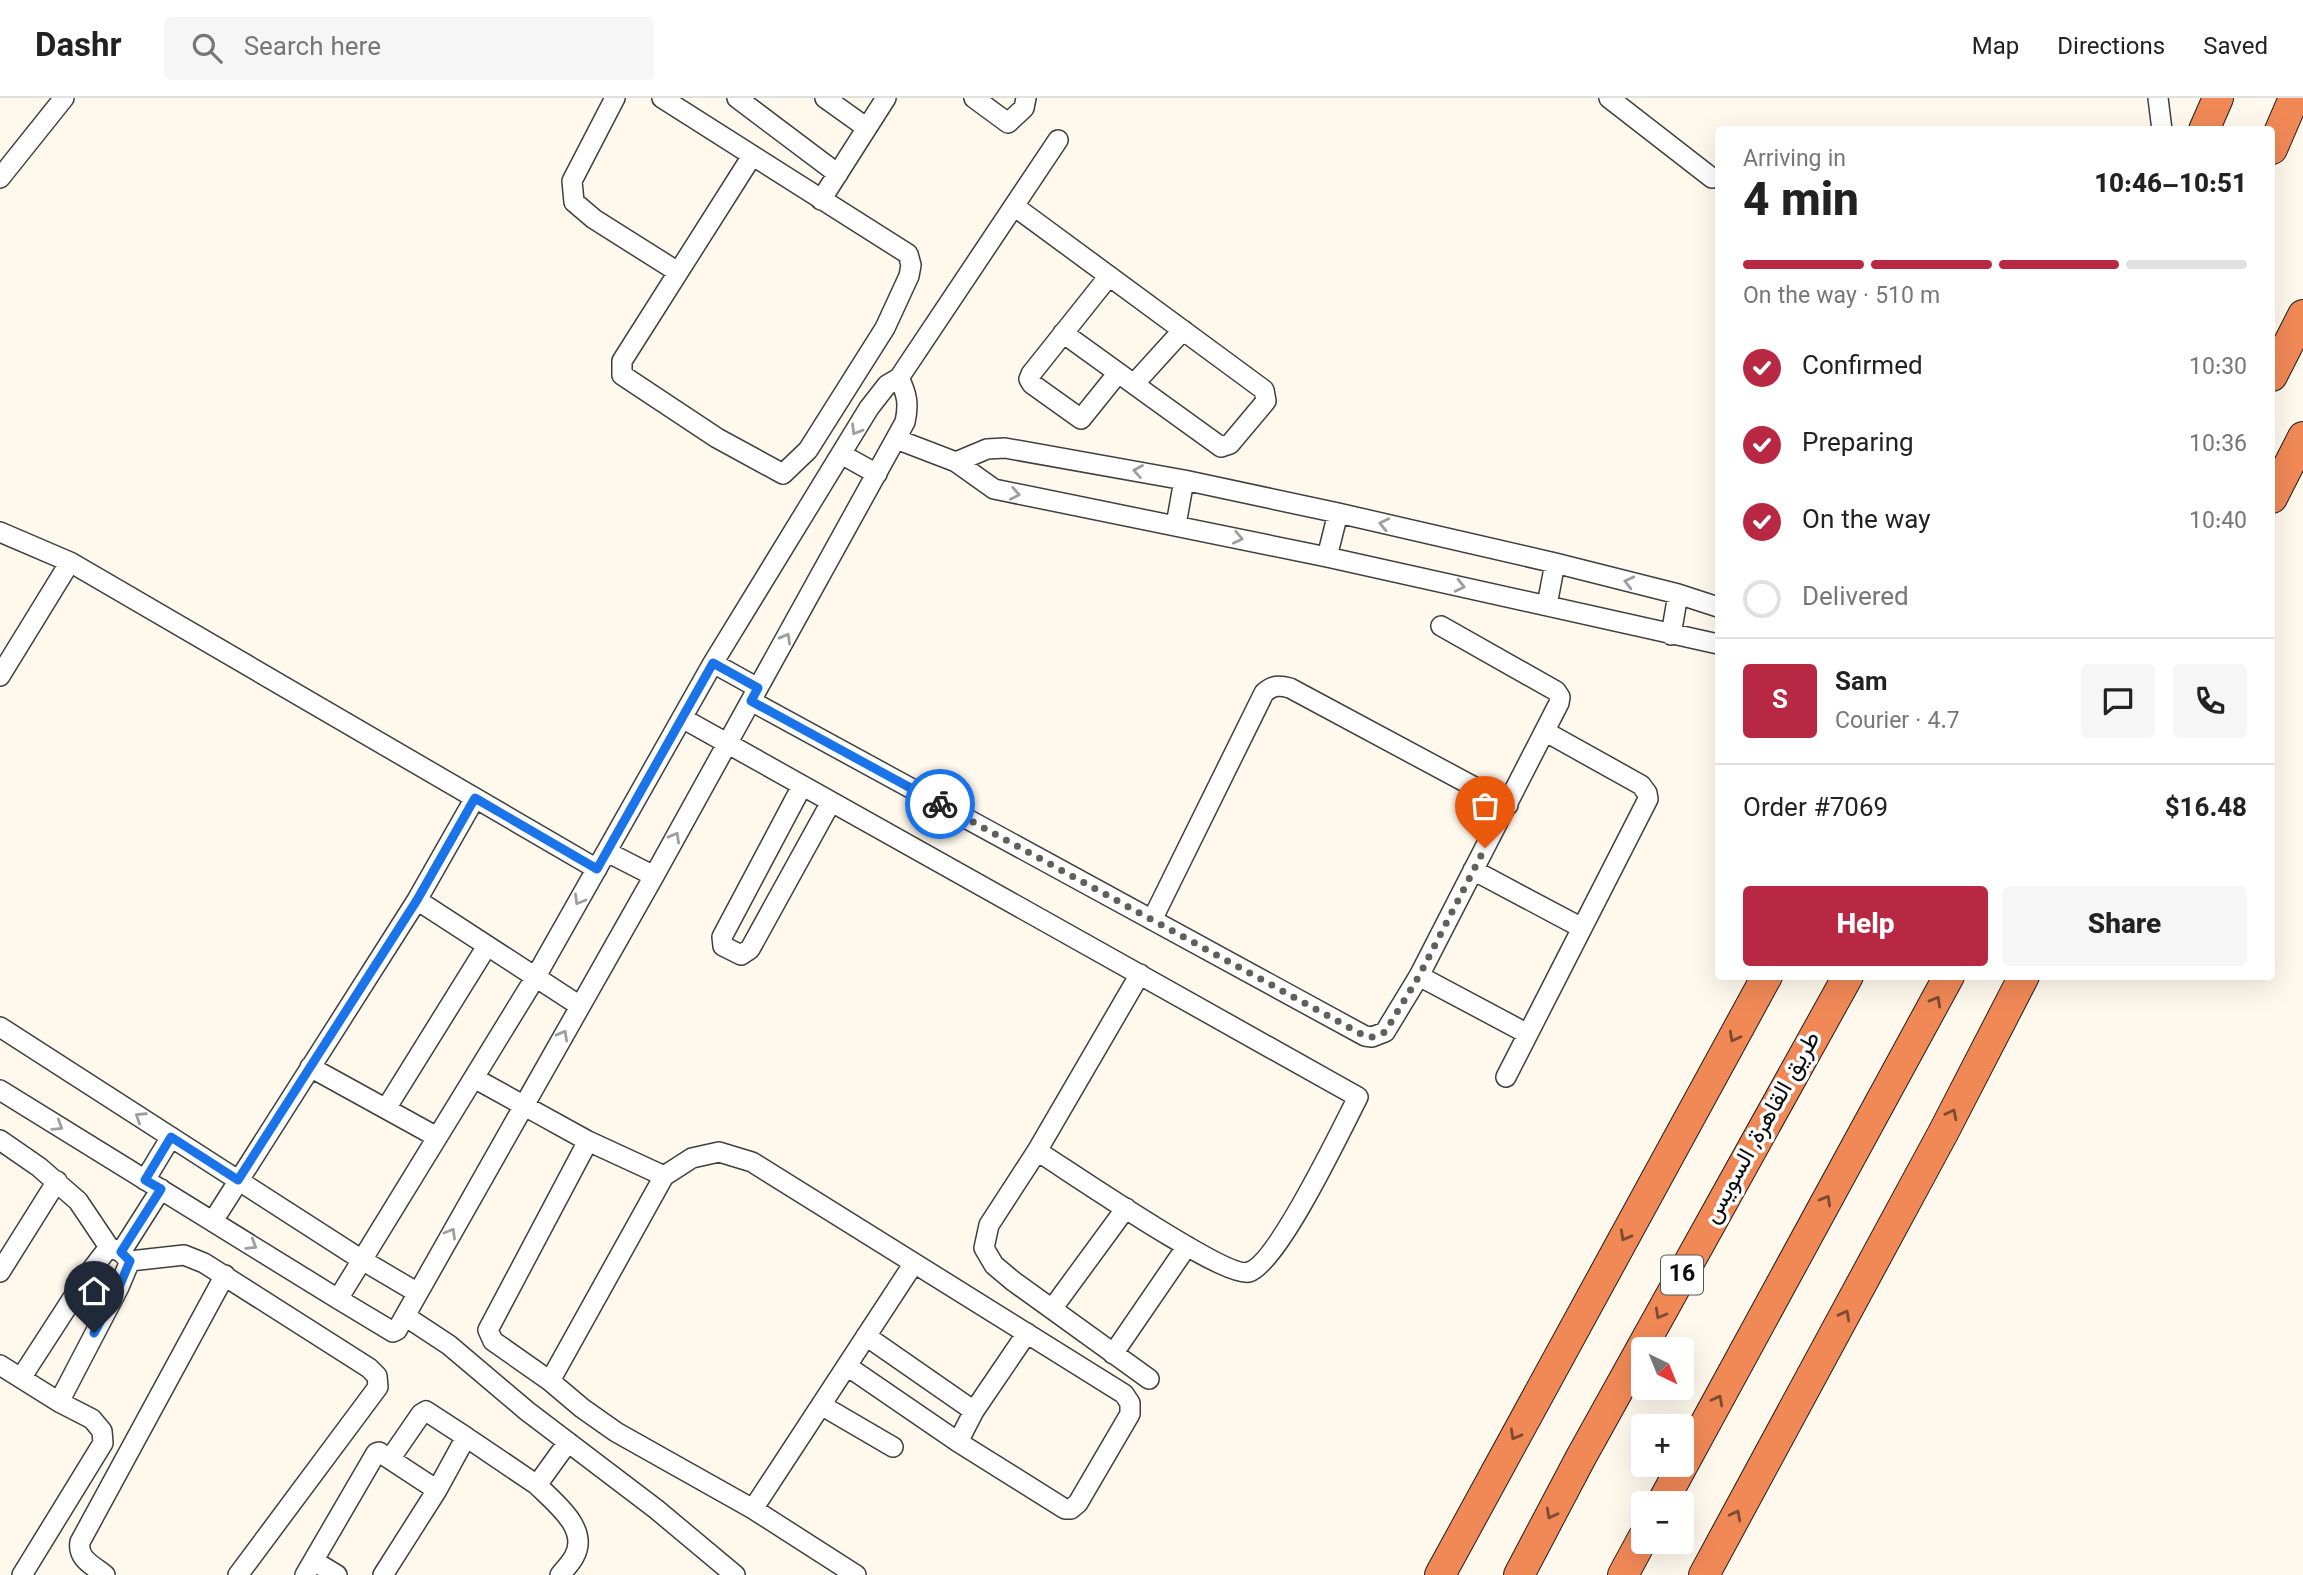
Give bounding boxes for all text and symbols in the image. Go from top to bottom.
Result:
search box [164,17,654,80]
text: Dashr [35,22,122,74]
text: Search here [244,28,381,69]
icon: search [188,29,226,67]
text: Map [1972,29,2019,67]
text: Directions [2057,29,2165,67]
text: Saved [2203,29,2268,67]
text: Arriving in [1743,142,1846,178]
text: 10:46–10:51 [2094,165,2247,206]
text: 4 min [1743,168,1859,240]
text: On the way · 510 m [1743,279,1940,315]
text: Confirmed [1802,347,1923,388]
icon: check [1743,349,1781,387]
text: 10:30 [2189,350,2247,386]
one-way arrow [851,422,864,435]
text: Preparing [1802,424,1914,465]
icon: check [1743,426,1781,464]
text: 10:36 [2189,427,2247,463]
one-way arrow [1132,465,1144,480]
one-way arrow [1009,485,1021,500]
text: On the way [1802,501,1931,542]
icon: check [1743,503,1781,541]
text: 10:40 [2189,504,2247,540]
one-way arrow [1378,518,1390,532]
one-way arrow [1232,529,1244,544]
one-way arrow [1623,576,1635,590]
one-way arrow [1454,578,1466,593]
text: Delivered [1802,578,1909,619]
one-way arrow [777,633,791,646]
text: Sam [1835,663,1887,704]
button: chat [2081,664,2155,738]
button: phone [2173,664,2247,738]
text: S [1772,681,1788,722]
text: Courier · 4.7 [1835,704,1960,740]
courier [905,769,975,839]
pin [1455,776,1515,848]
icon: bike [921,785,959,823]
icon: bag [1466,787,1504,825]
text: Order #7069 [1743,789,1888,830]
text: $16.48 [2165,789,2247,830]
one-way arrow [667,832,680,845]
button: Help [1743,886,1988,966]
button: Share [2002,886,2247,966]
one-way arrow [574,893,587,906]
one-way arrow [1927,995,1941,1008]
street label: طريق القاهرة, السويس [1694,1025,1832,1231]
one-way arrow [1729,1029,1742,1042]
one-way arrow [555,1030,568,1043]
one-way arrow [1944,1109,1958,1122]
one-way arrow [135,1113,148,1125]
one-way arrow [51,1118,64,1131]
one-way arrow [1818,1195,1831,1207]
one-way arrow [443,1228,456,1241]
one-way arrow [1620,1229,1633,1242]
one-way arrow [244,1237,257,1250]
road number: 16 [1661,1256,1703,1294]
pin [64,1261,124,1333]
icon: home [75,1272,113,1310]
one-way arrow [1655,1307,1668,1319]
one-way arrow [1836,1310,1850,1322]
north arrow [1631,1337,1694,1400]
map controls [1631,1337,1694,1554]
one-way arrow [1709,1395,1723,1407]
button: + [1631,1414,1694,1477]
one-way arrow [1510,1428,1523,1441]
button: − [1631,1491,1694,1554]
one-way arrow [1546,1507,1559,1519]
one-way arrow [1728,1510,1742,1522]

